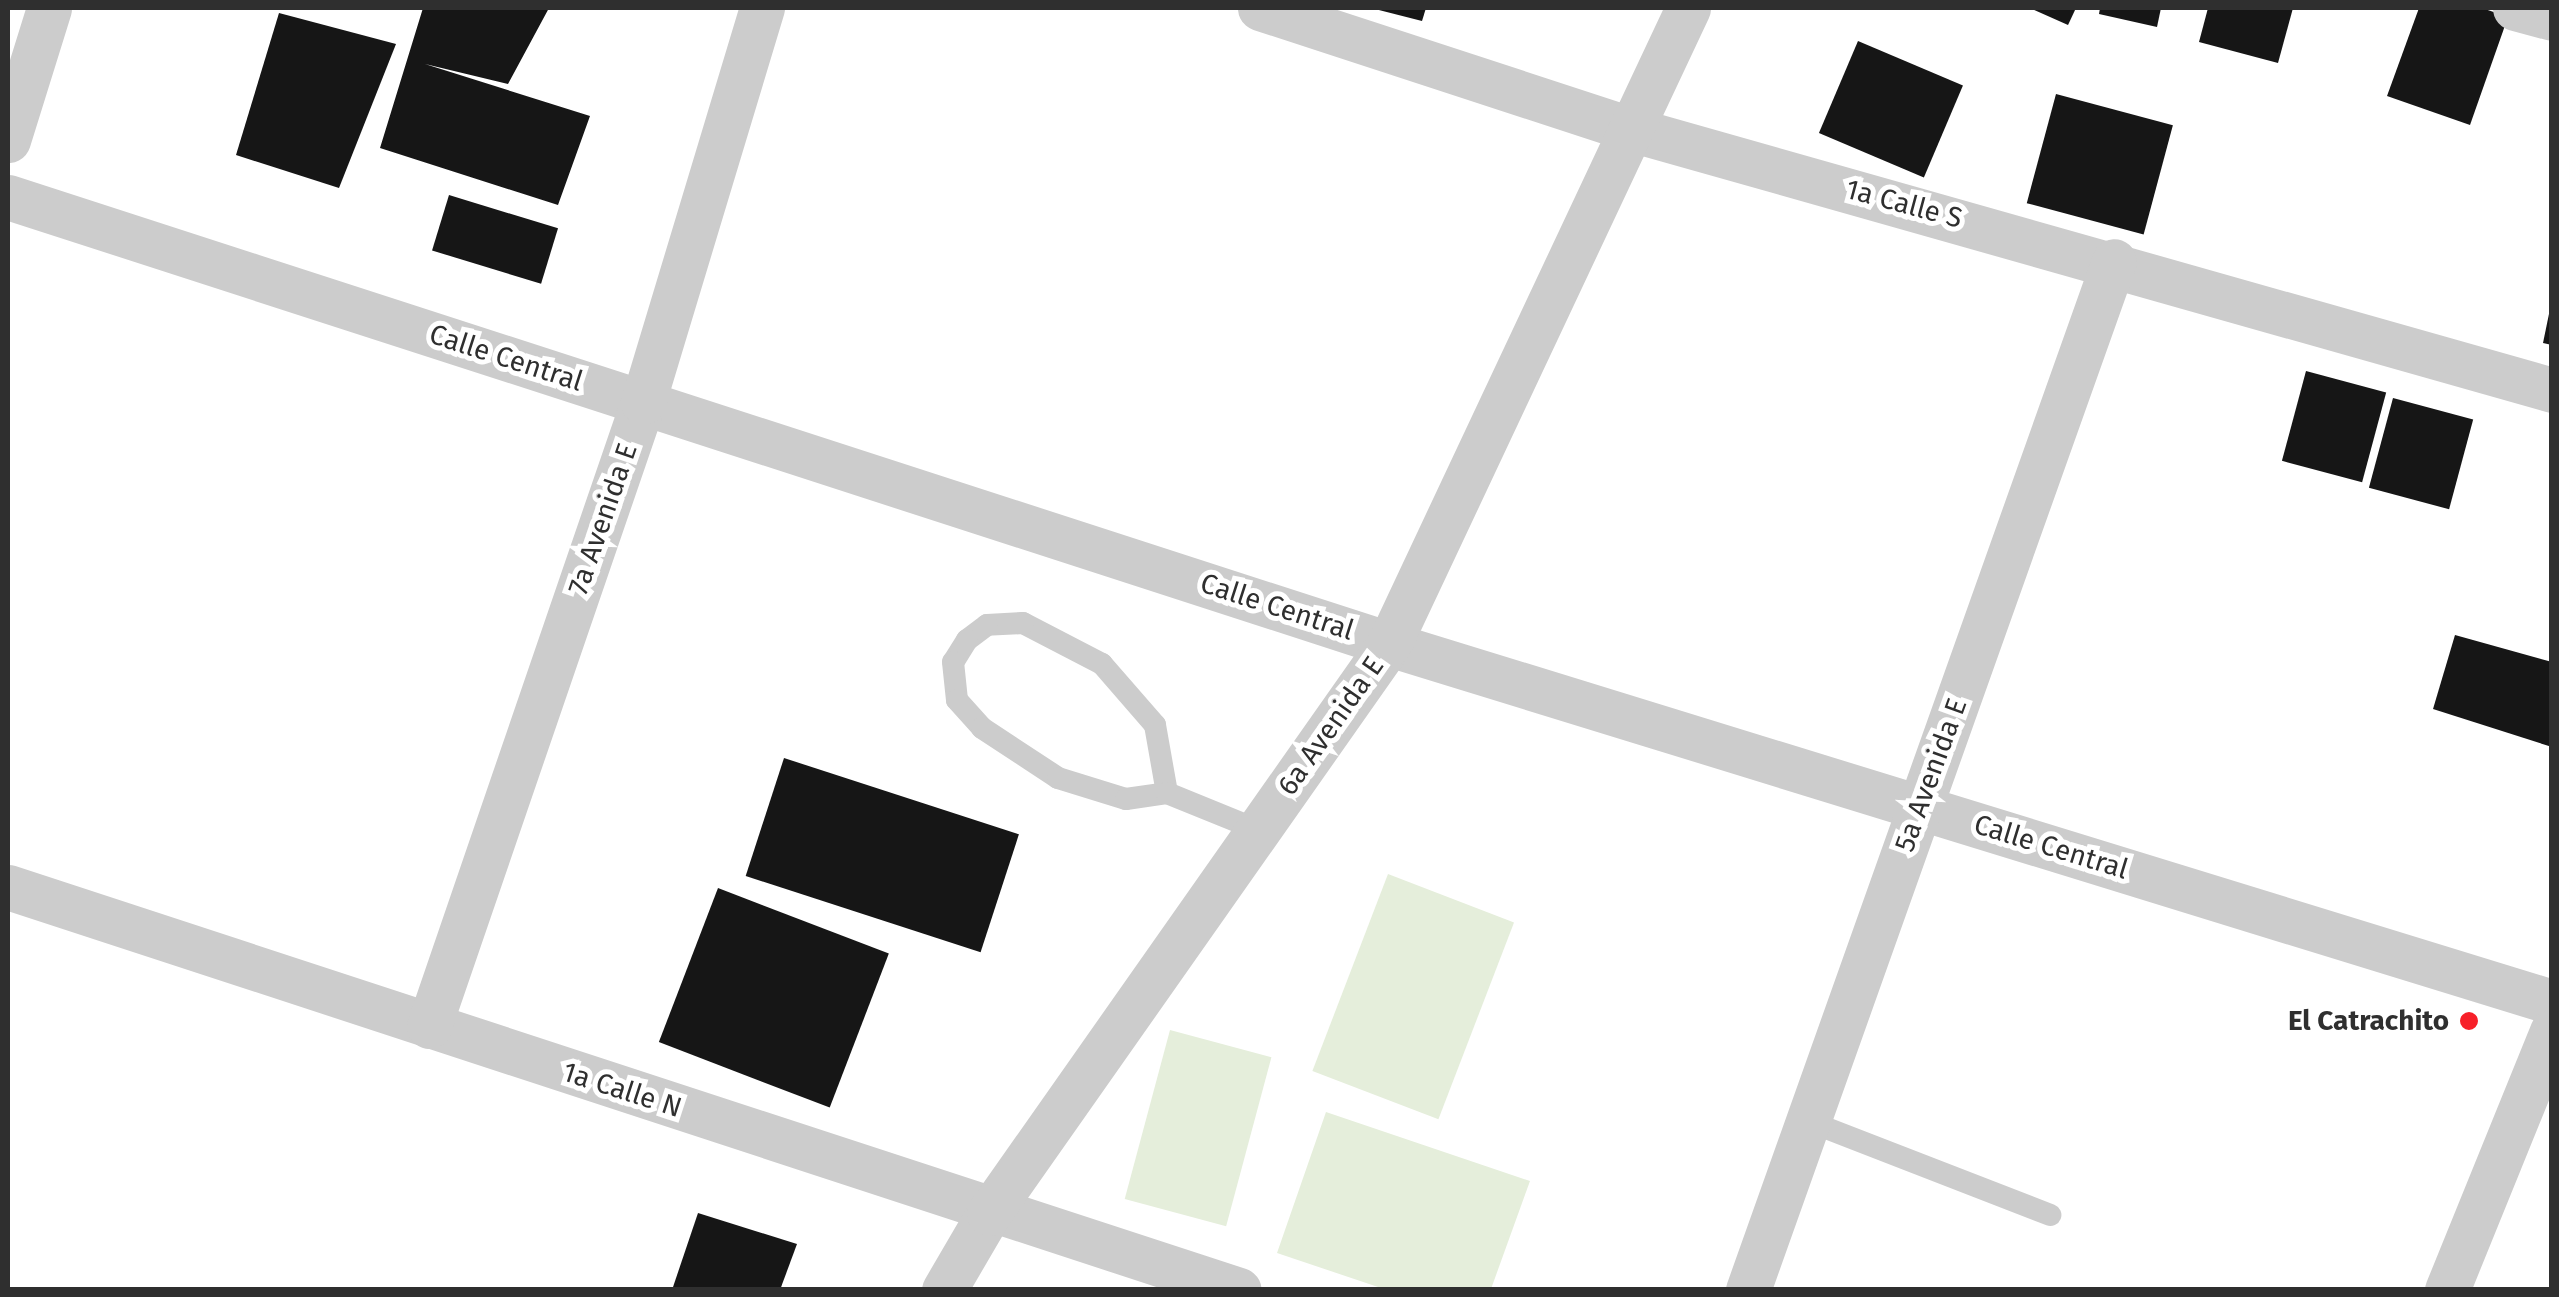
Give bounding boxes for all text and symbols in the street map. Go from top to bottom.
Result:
street label: 1a Calle S [1842,172,1966,236]
street label: Calle Central [425,317,587,399]
street label: 7a Avenida E [561,439,645,599]
street label: Calle Central [1196,566,1358,648]
street label: 6a Avenida E [1271,650,1391,802]
street label: 5a Avenida E [1888,694,1974,856]
street label: Calle Central [1970,808,2132,886]
place label: El Catrachito [2288,1004,2449,1038]
marker: El Catrachito [2458,1010,2480,1032]
street label: 1a Calle N [558,1055,686,1125]

